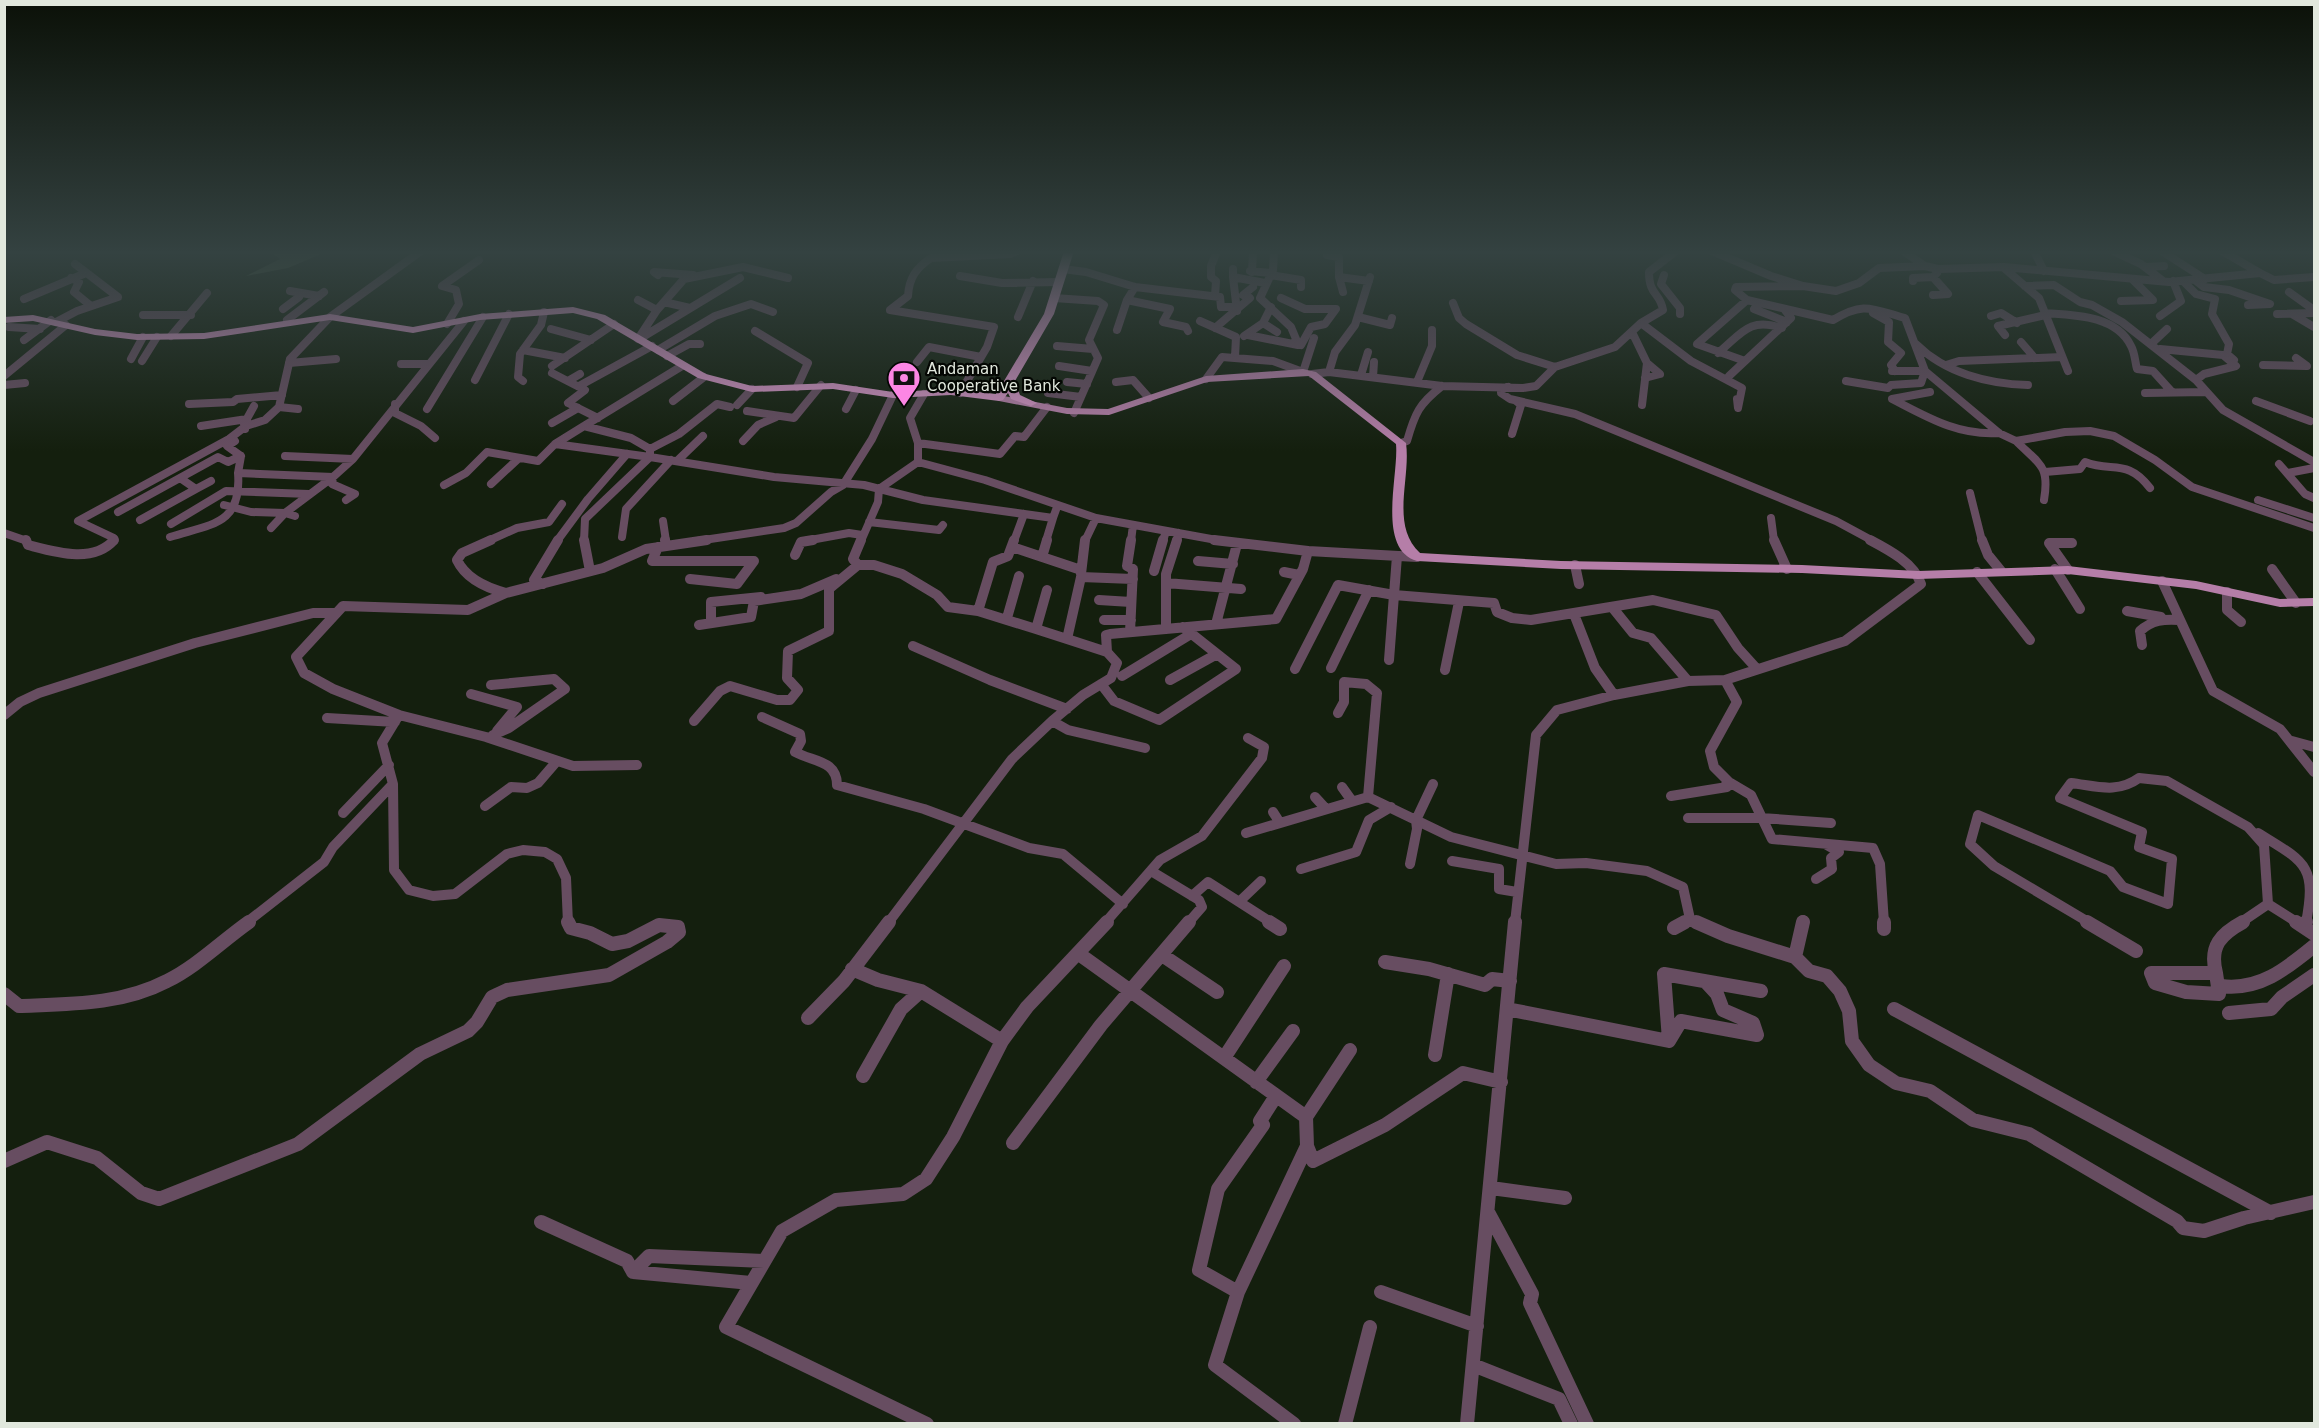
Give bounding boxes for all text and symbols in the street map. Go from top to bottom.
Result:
bank icon: Andaman Cooperative Bank [886,360,922,407]
place label: Andaman Cooperative Bank [927,360,1061,395]

